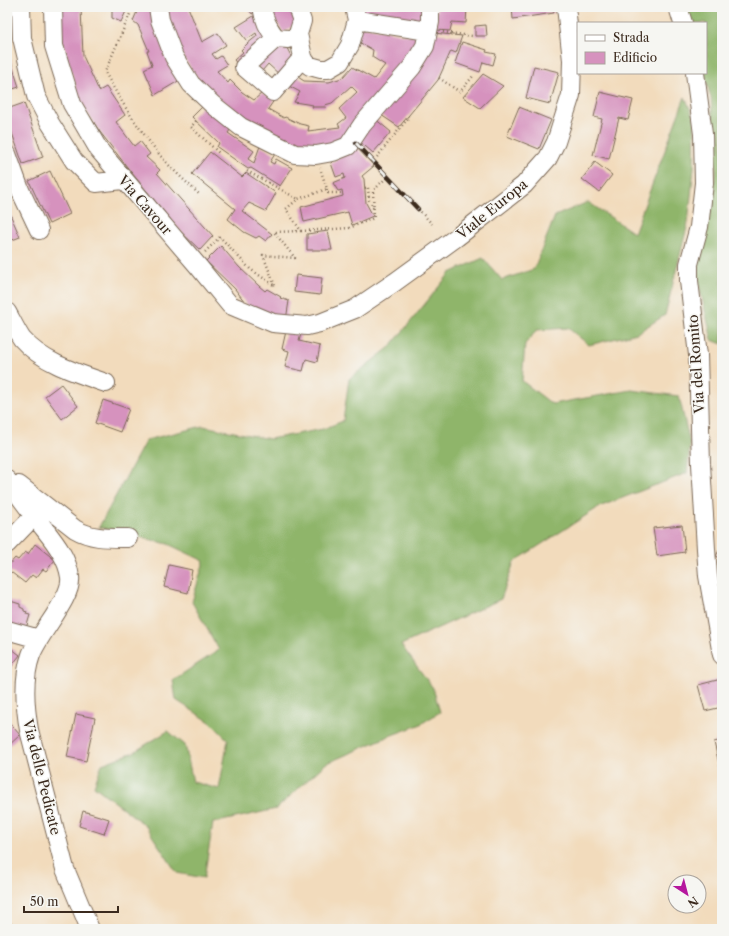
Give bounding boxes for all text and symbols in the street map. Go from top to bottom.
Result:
legend [577,22,707,74]
text: Strada [613,30,650,45]
text: Edificio [613,50,657,65]
street label: Via Cavour [113,171,176,239]
street label: Viale Europa [452,175,532,244]
street label: Via del Romito [684,314,709,415]
street label: Via delle Pedicate [19,716,65,837]
north arrow [667,874,707,914]
scale bar [24,888,118,914]
text: 50 m [30,894,59,909]
text: N [685,894,701,911]

